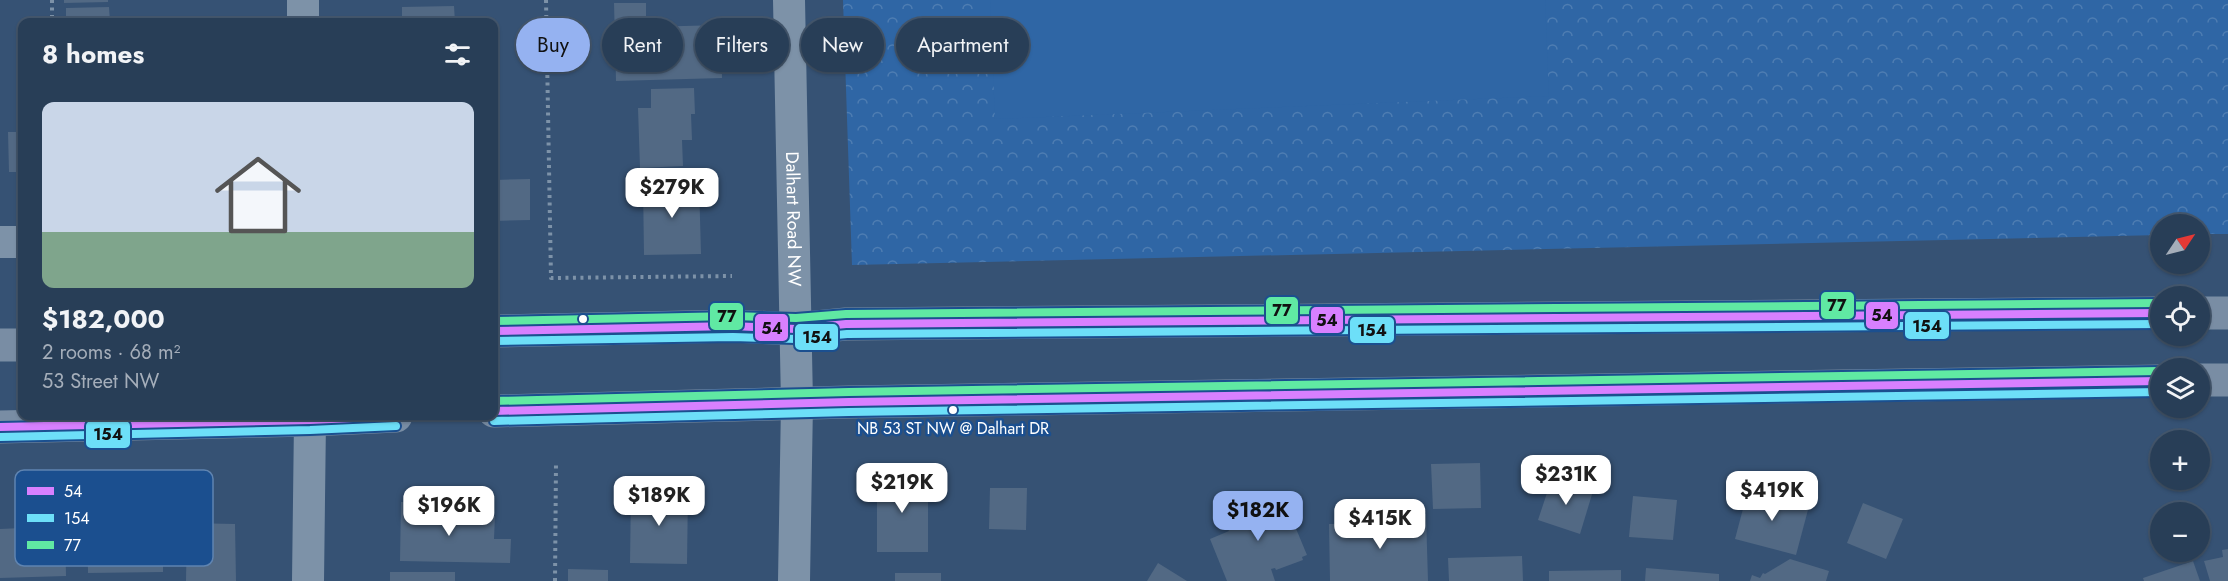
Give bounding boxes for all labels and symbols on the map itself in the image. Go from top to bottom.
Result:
street label: Dalhart Road NW [779,151,808,287]
pin: $279K [630,168,714,219]
north arrow [2150,214,2210,274]
line badge: 77 [1820,291,1855,320]
text: 77 [1827,294,1847,317]
line badge: 77 [1265,296,1299,325]
text: 77 [1272,299,1292,322]
line badge: 54 [1865,301,1899,330]
line badge: 77 [709,302,744,331]
text: 54 [1871,304,1893,327]
text: 77 [717,305,737,328]
line badge: 54 [1310,306,1344,334]
text: 54 [1316,309,1338,332]
line badge: 154 [1904,311,1950,340]
unlabelled marker [577,313,589,325]
line badge: 54 [754,313,789,342]
text: 154 [1912,315,1942,338]
line badge: 154 [1349,316,1395,344]
text: 54 [761,317,783,340]
text: 154 [1357,319,1387,342]
line badge: 154 [794,323,839,351]
text: 154 [802,326,832,349]
marker: NB 53 ST NW @ Dalhart DR [947,404,959,416]
place label: NB 53 ST NW @ Dalhart DR [857,417,1049,440]
line badge: 154 [85,420,131,449]
text: 154 [93,423,123,446]
pin: $231K [1524,455,1608,506]
pin: $219K [860,463,944,514]
legend [15,470,213,566]
pin: $419K [1730,471,1814,522]
pin: $189K [617,476,701,527]
text: 54 [64,480,82,503]
pin: $196K [407,486,491,537]
pin: $182K [1216,491,1300,542]
pin: $415K [1338,499,1422,550]
text: 154 [64,507,90,530]
text: 77 [64,534,81,557]

